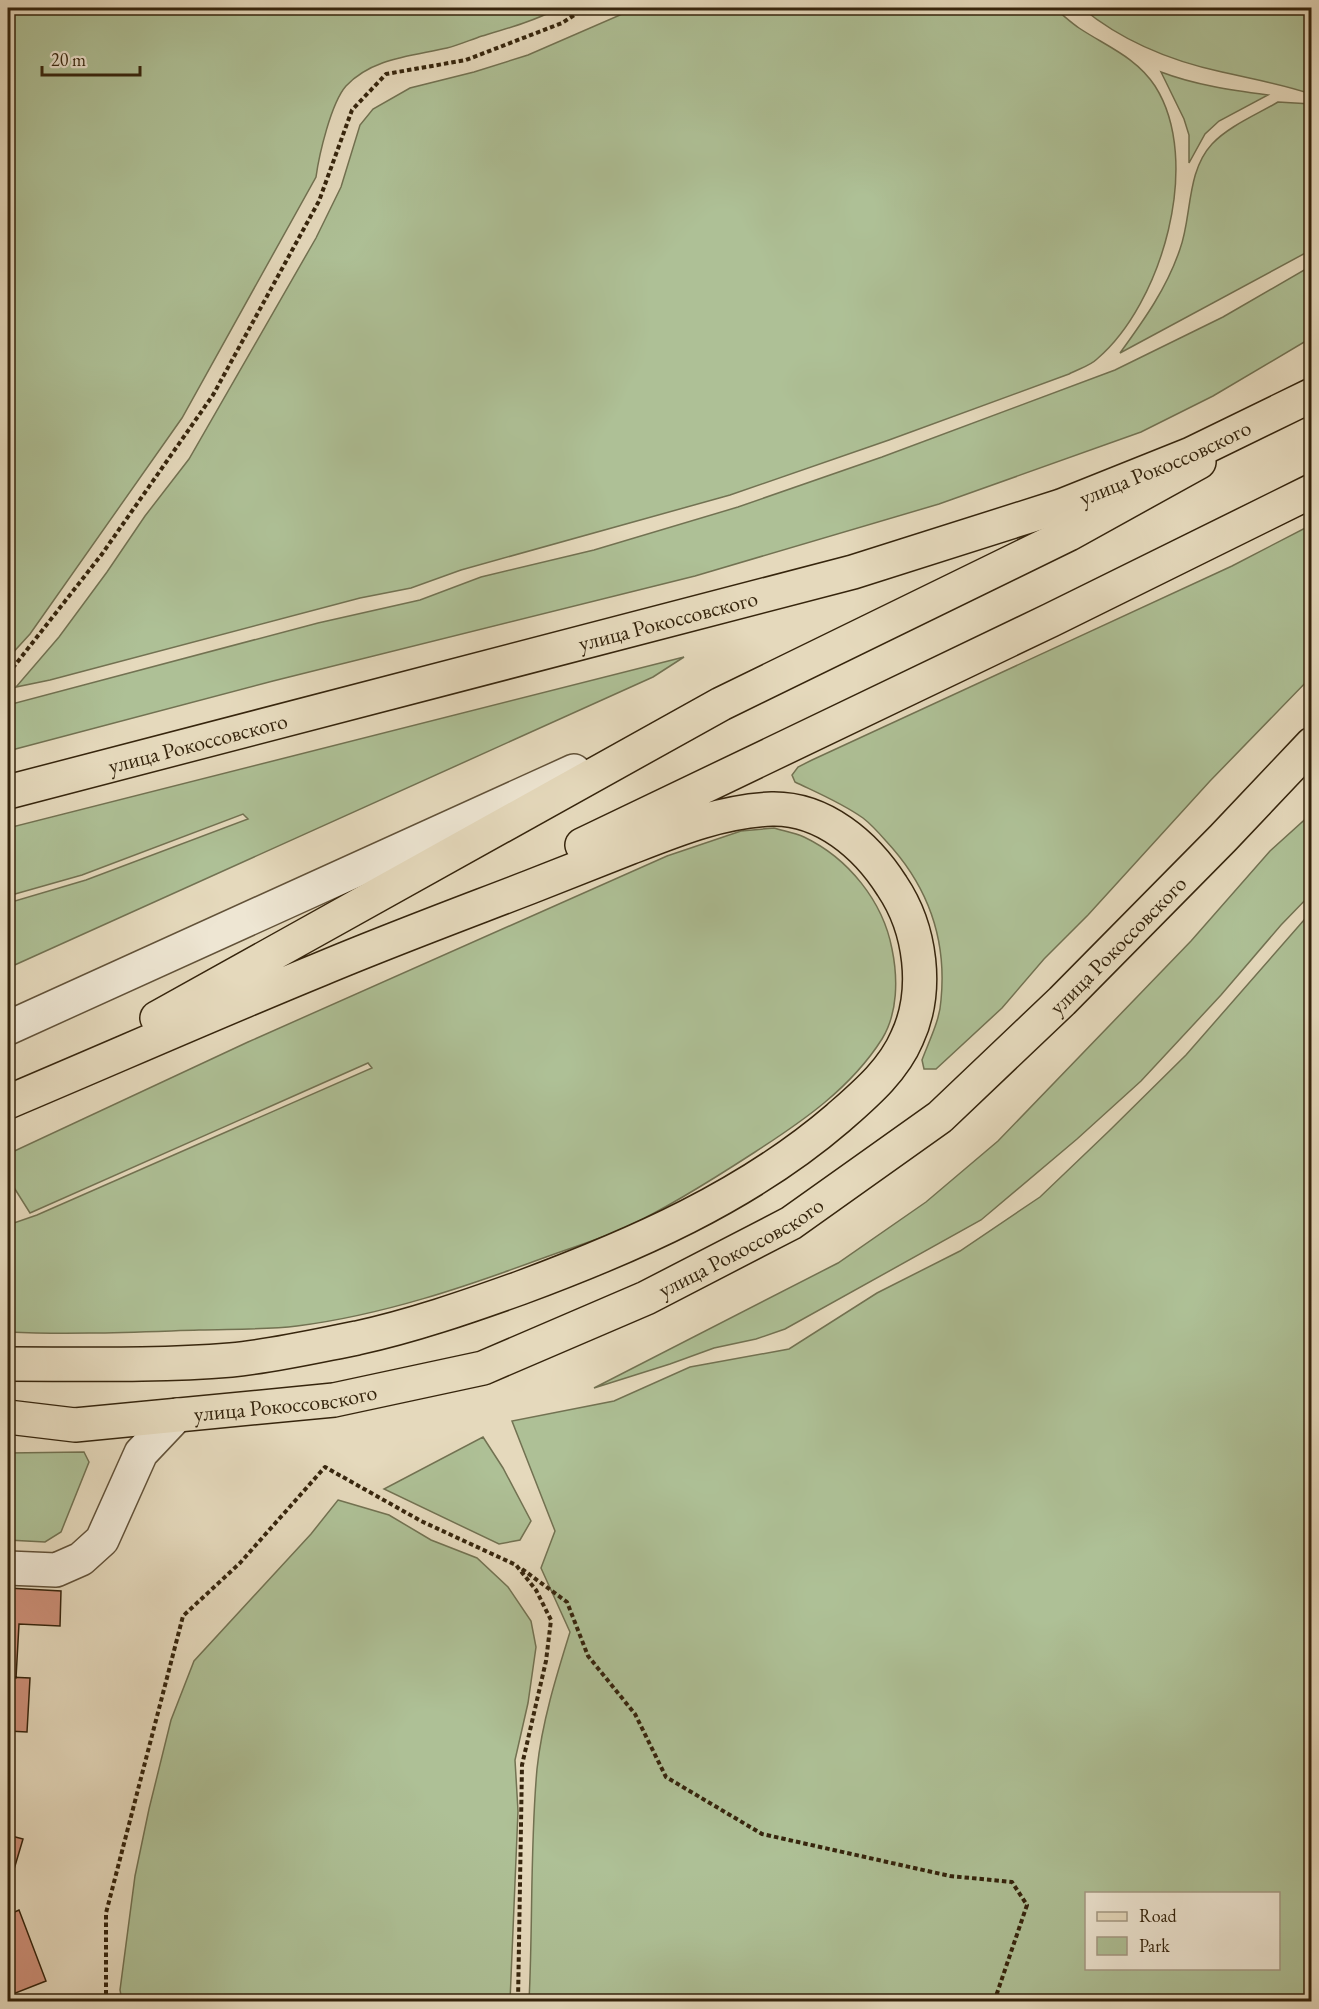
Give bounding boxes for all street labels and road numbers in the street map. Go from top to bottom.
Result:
street label: улица Рокоссовского [1075,413,1256,512]
street label: улица Рокоссовского [575,583,761,658]
street label: улица Рокоссовского [105,706,291,780]
street label: улица Рокоссовского [1043,869,1193,1021]
street label: улица Рокоссовского [653,1190,829,1304]
street label: улица Рокоссовского [193,1377,380,1428]

